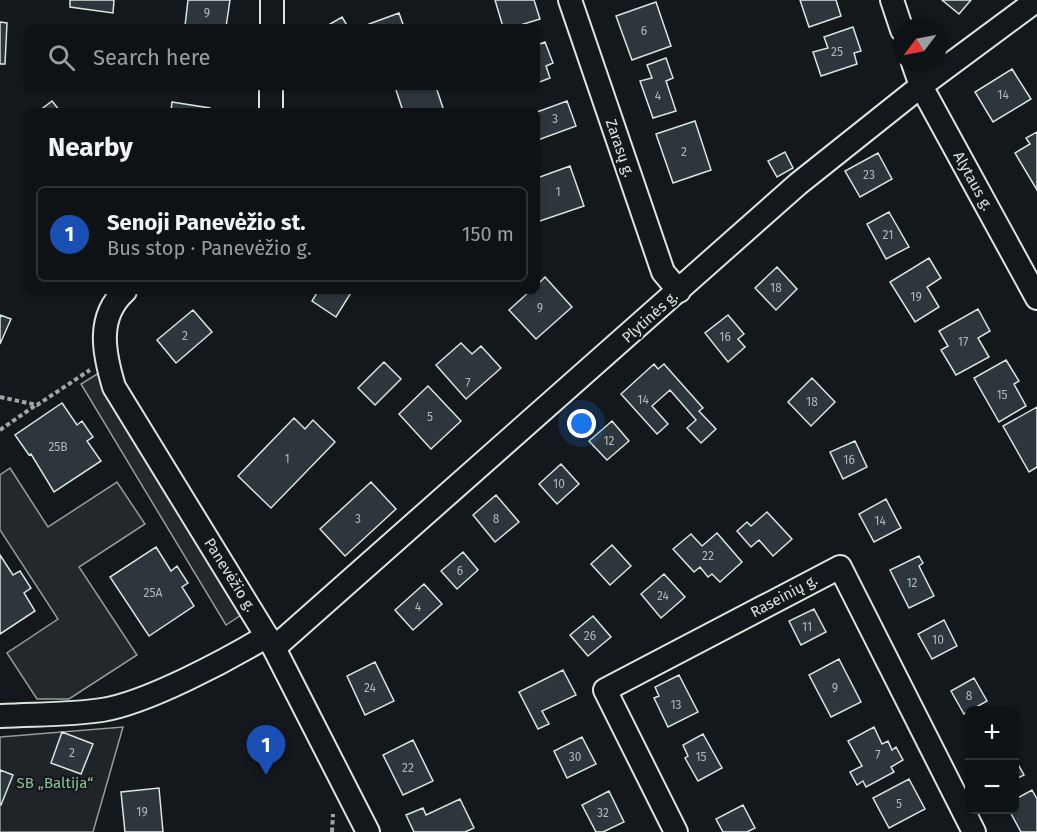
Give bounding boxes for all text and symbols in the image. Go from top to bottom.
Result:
house number: 9 [204,6,210,20]
north arrow [893,18,947,72]
search box [24,24,540,90]
house number: 6 [641,24,647,38]
icon: search [45,41,78,74]
text: Search here [93,44,211,71]
house number: 25 [831,45,843,59]
house number: 14 [997,88,1009,102]
house number: 4 [655,89,662,103]
house number: 3 [552,112,558,126]
street label: Zarasų g. [602,117,638,179]
text: Nearby [48,132,133,163]
house number: 2 [681,145,687,159]
street label: Alytaus g. [949,148,997,214]
house number: 23 [863,168,875,182]
house number: 1 [555,185,561,199]
text: Senoji Panevėžio st. [107,209,306,236]
text: 1 [65,222,74,246]
text: 150 m [462,222,514,246]
house number: 21 [883,228,893,242]
text: Bus stop · Panevėžio g. [107,236,312,260]
house number: 18 [770,281,782,295]
street label: Plytinės g. [618,287,682,347]
house number: 19 [910,290,922,304]
house number: 9 [537,301,543,315]
house number: 2 [182,329,188,343]
house number: 16 [719,330,731,344]
house number: 17 [958,335,968,349]
house number: 7 [465,376,471,390]
house number: 15 [996,388,1008,402]
house number: 14 [637,393,649,407]
house number: 18 [806,395,818,409]
your location [567,409,596,438]
house number: 5 [427,410,433,424]
house number: 12 [603,434,615,448]
house number: 25B [48,440,68,454]
house number: 1 [284,452,290,466]
house number: 16 [843,453,855,467]
house number: 10 [553,477,565,491]
house number: 3 [355,512,361,526]
house number: 8 [493,512,500,526]
house number: 14 [874,514,886,528]
street label: Panevėžio g. [200,535,260,615]
house number: 22 [702,549,714,563]
house number: 6 [457,564,463,578]
street label: Raseinių g. [747,571,821,621]
house number: 12 [906,576,918,590]
house number: 25A [144,586,163,600]
house number: 24 [657,589,670,603]
house number: 4 [415,600,422,614]
house number: 11 [802,620,812,634]
house number: 26 [584,629,596,643]
house number: 10 [932,633,944,647]
house number: 24 [364,681,377,695]
house number: 9 [832,681,838,695]
house number: 8 [966,689,973,703]
house number: 13 [670,698,682,712]
map controls [965,706,1019,814]
button: + [965,706,1019,760]
pin: 1 [246,726,286,775]
house number: 2 [69,746,75,760]
house number: 7 [875,748,881,762]
house number: 30 [569,750,582,764]
house number: 15 [695,750,707,764]
button: − [965,760,1019,814]
house number: 22 [402,761,414,775]
park label: SB „Baltija“ [17,774,93,792]
house number: 5 [896,797,902,811]
house number: 19 [136,805,148,819]
house number: 32 [597,806,609,820]

